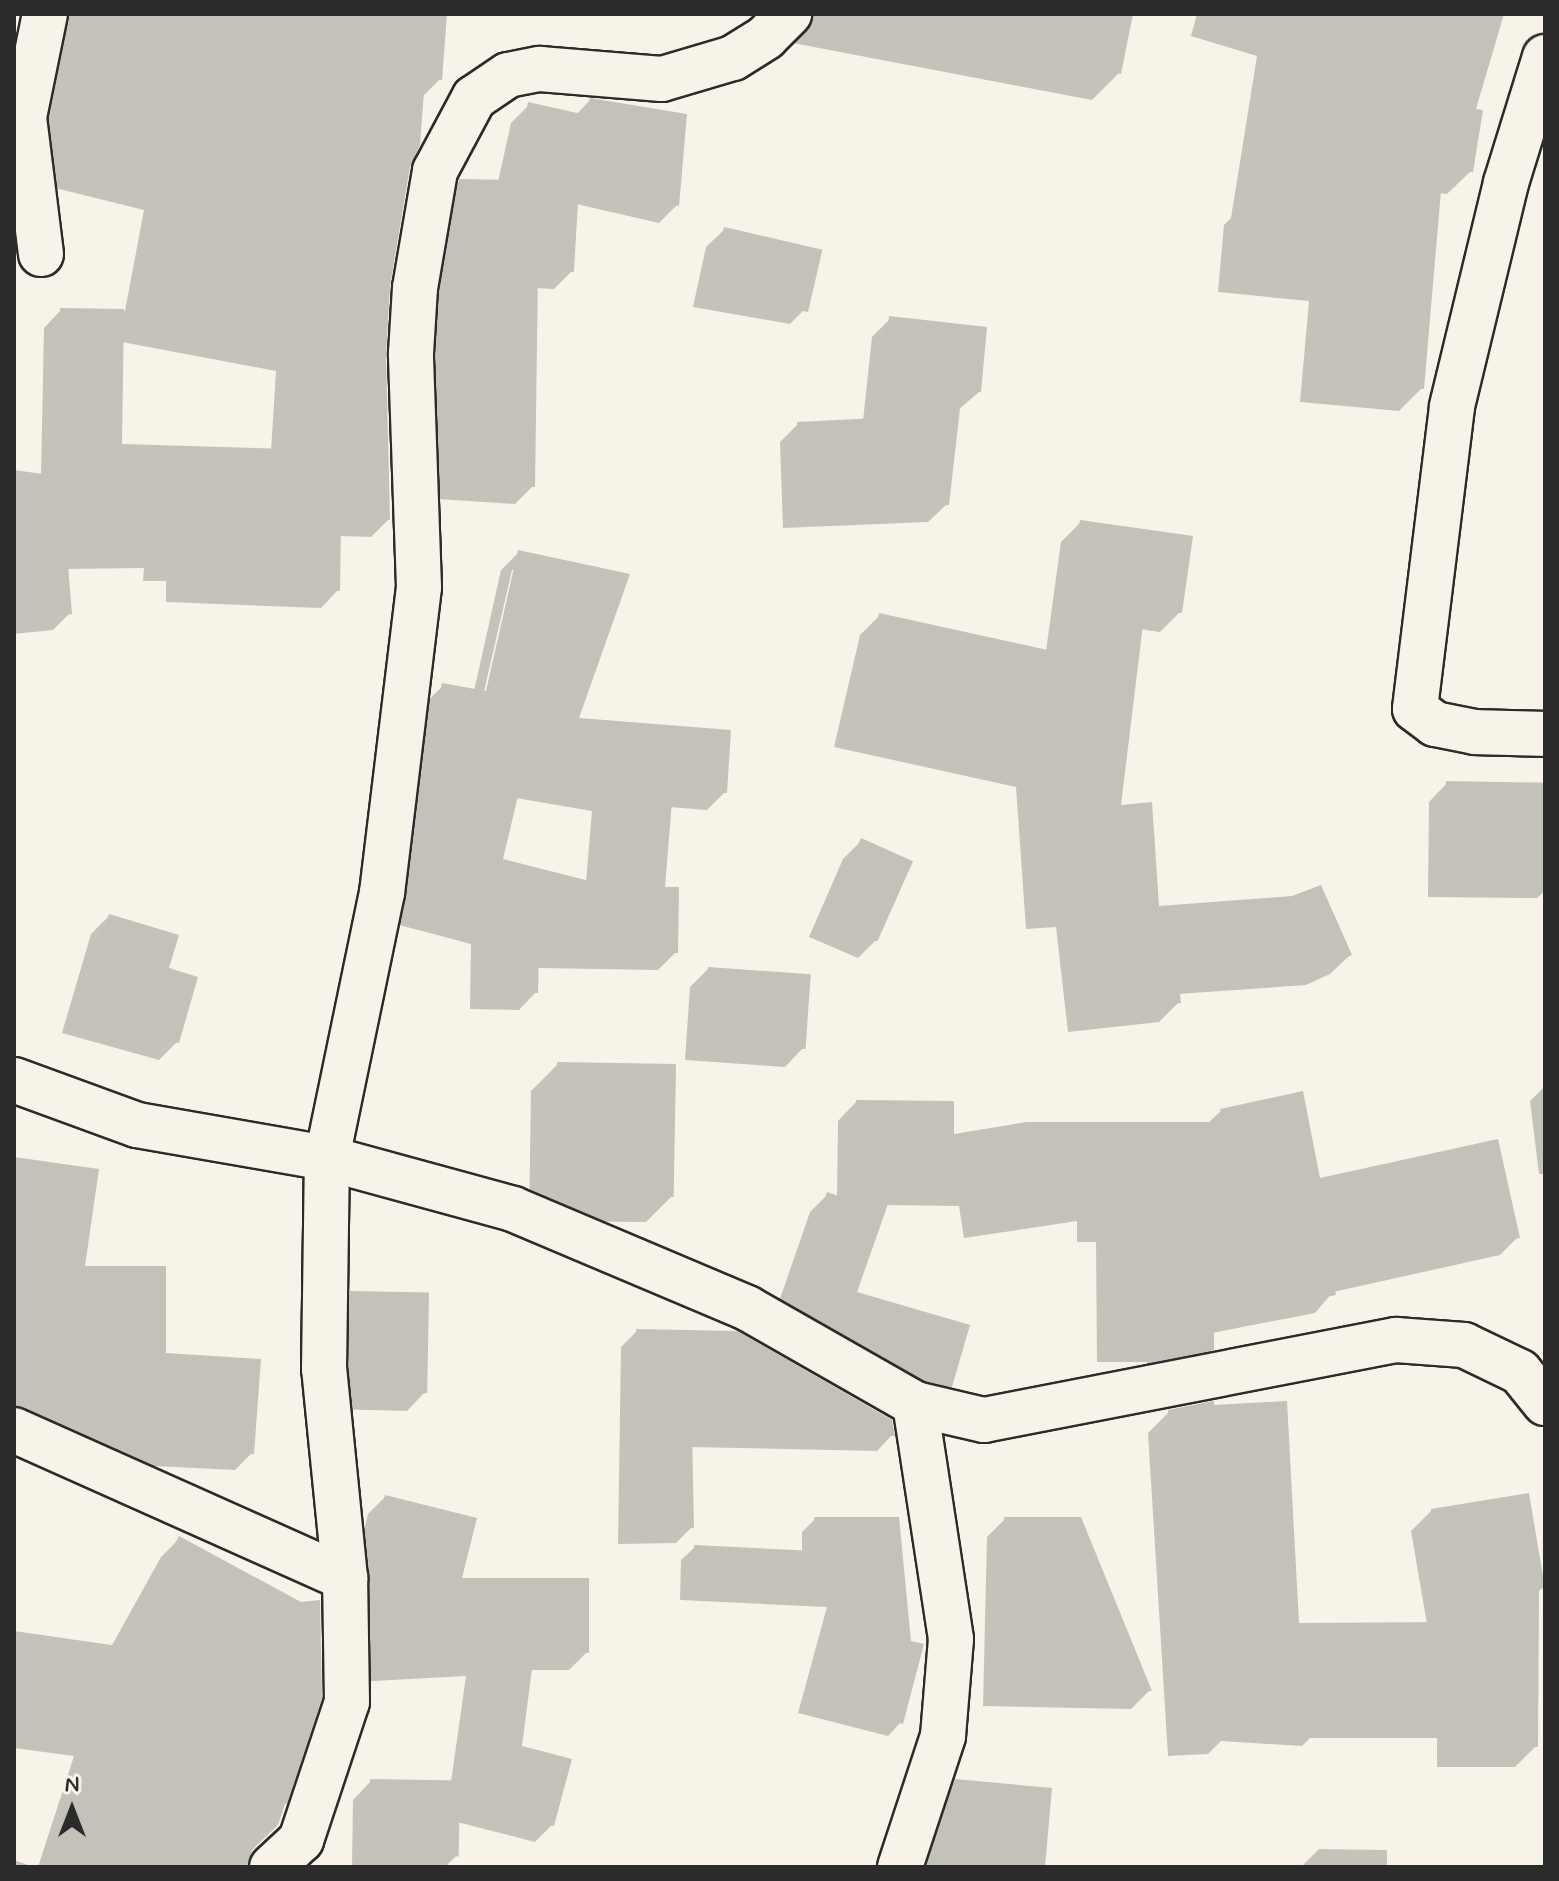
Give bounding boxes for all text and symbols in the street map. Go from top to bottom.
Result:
north arrow [32,1769,112,1849]
text: N [65,1771,79,1799]

